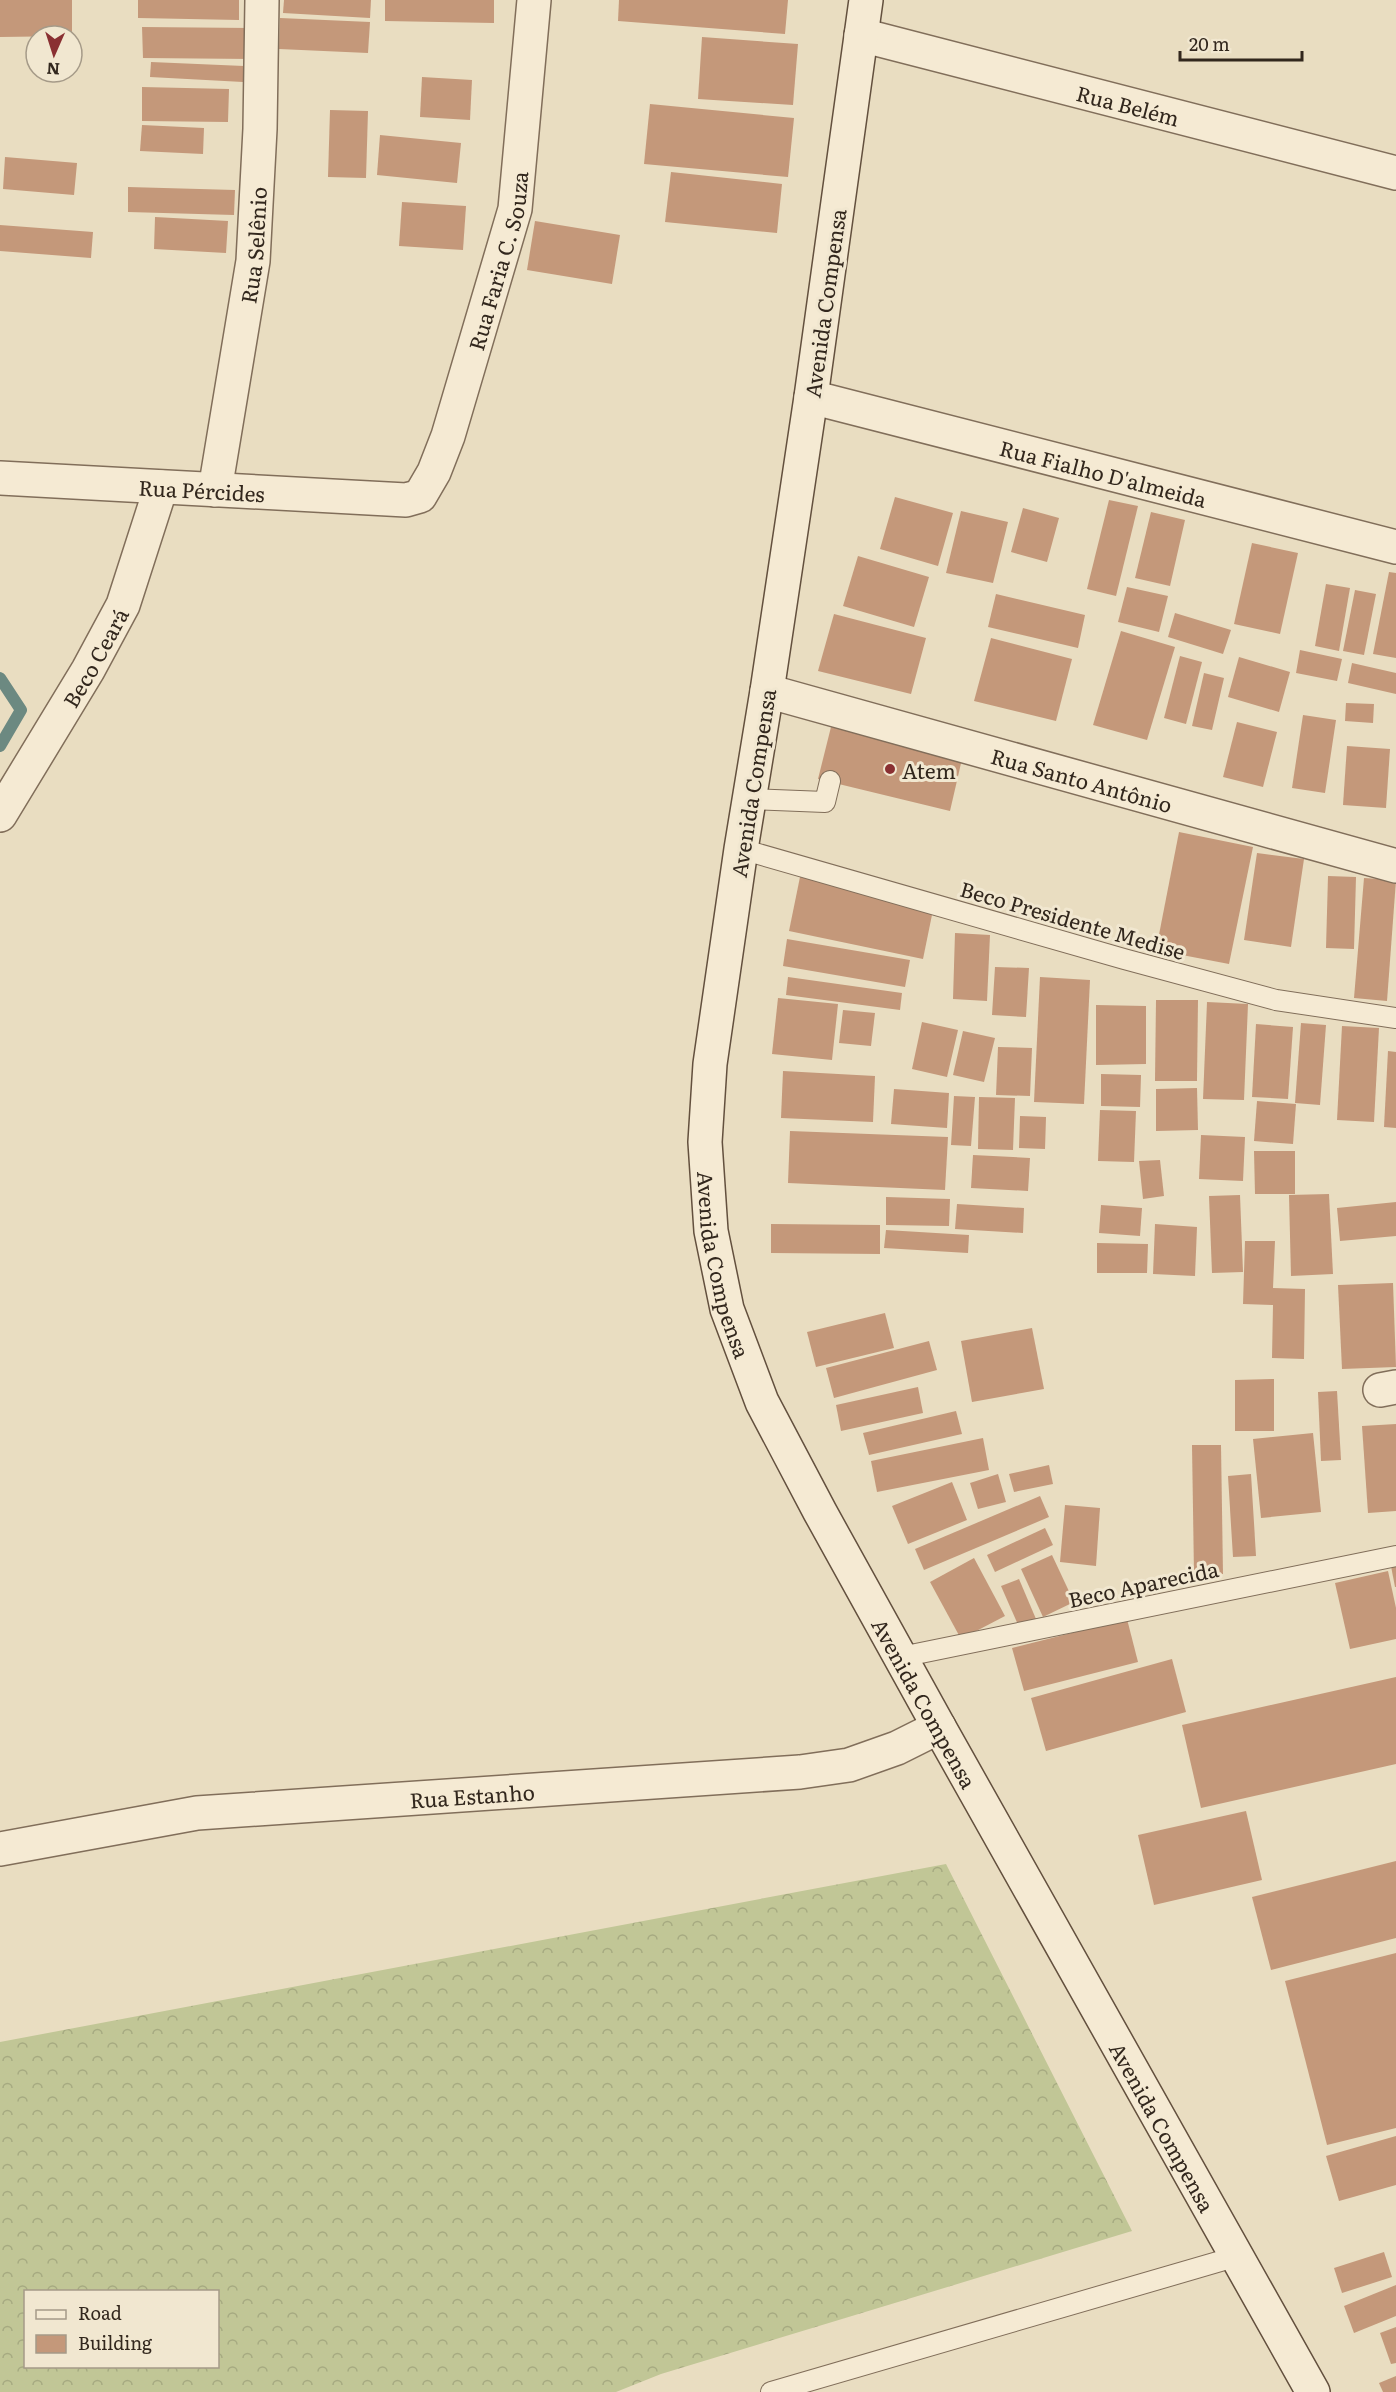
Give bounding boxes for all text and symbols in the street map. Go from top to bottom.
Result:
north arrow [24,24,84,84]
scale bar [1180,24,1302,62]
text: 20 m [1189,30,1230,57]
text: N [46,58,61,82]
street label: Rua Belém [1073,76,1183,132]
street label: Rua Faria C. Souza [459,169,534,354]
street label: Rua Selênio [231,186,272,306]
street label: Avenida Compensa [795,206,853,399]
street label: Rua Fialho D'almeida [997,431,1211,514]
street label: Rua Pércides [138,470,266,508]
street label: Beco Ceará [54,601,135,713]
street label: Avenida Compensa [722,686,782,880]
street label: Rua Santo Antônio [988,739,1176,819]
place label: Atem [902,754,956,785]
marker: Atem [883,762,897,776]
street label: Beco Presidente Medise [957,872,1189,966]
street label: Avenida Compensa [691,1170,760,1363]
street label: Beco Aparecida [1065,1552,1222,1614]
street label: Avenida Compensa [866,1612,986,1794]
street label: Rua Estanho [409,1775,536,1814]
street label: Avenida Compensa [1103,2036,1224,2218]
legend [24,2290,219,2368]
text: Road [78,2299,122,2326]
text: Building [78,2329,153,2356]

